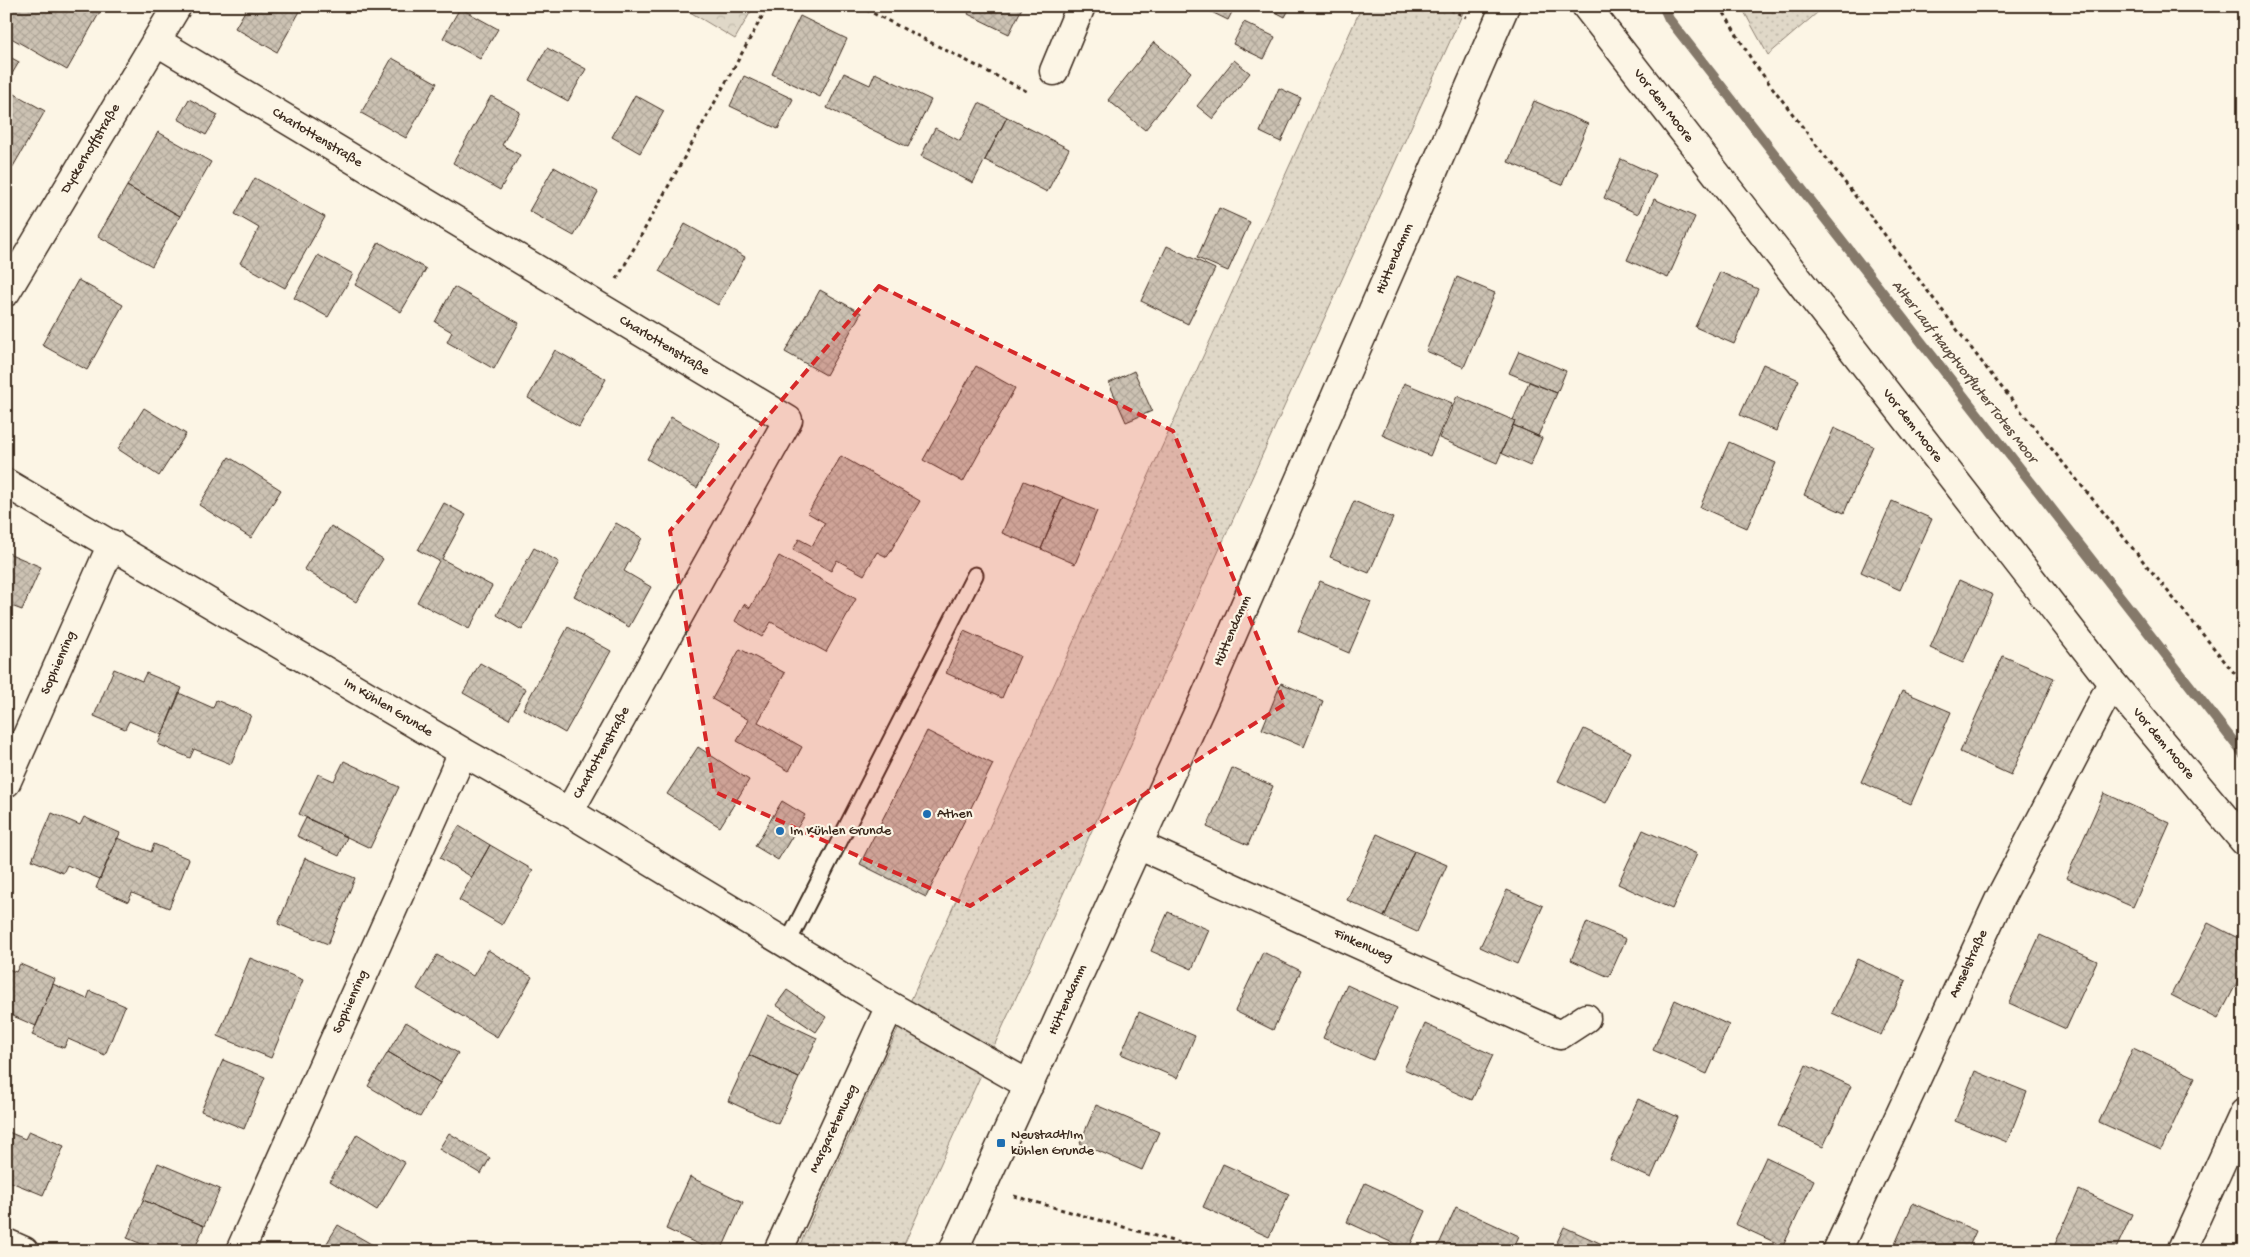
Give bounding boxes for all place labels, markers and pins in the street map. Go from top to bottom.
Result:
place label: Athen [937,806,973,823]
marker: Athen [921,808,933,820]
place label: Im Kühlen Grunde [790,823,892,840]
marker: Im Kühlen Grunde [774,825,786,837]
place label: Neustadt/Im kühlen Grunde [1011,1127,1095,1160]
marker: Neustadt/Im kühlen Grunde [995,1137,1007,1149]

